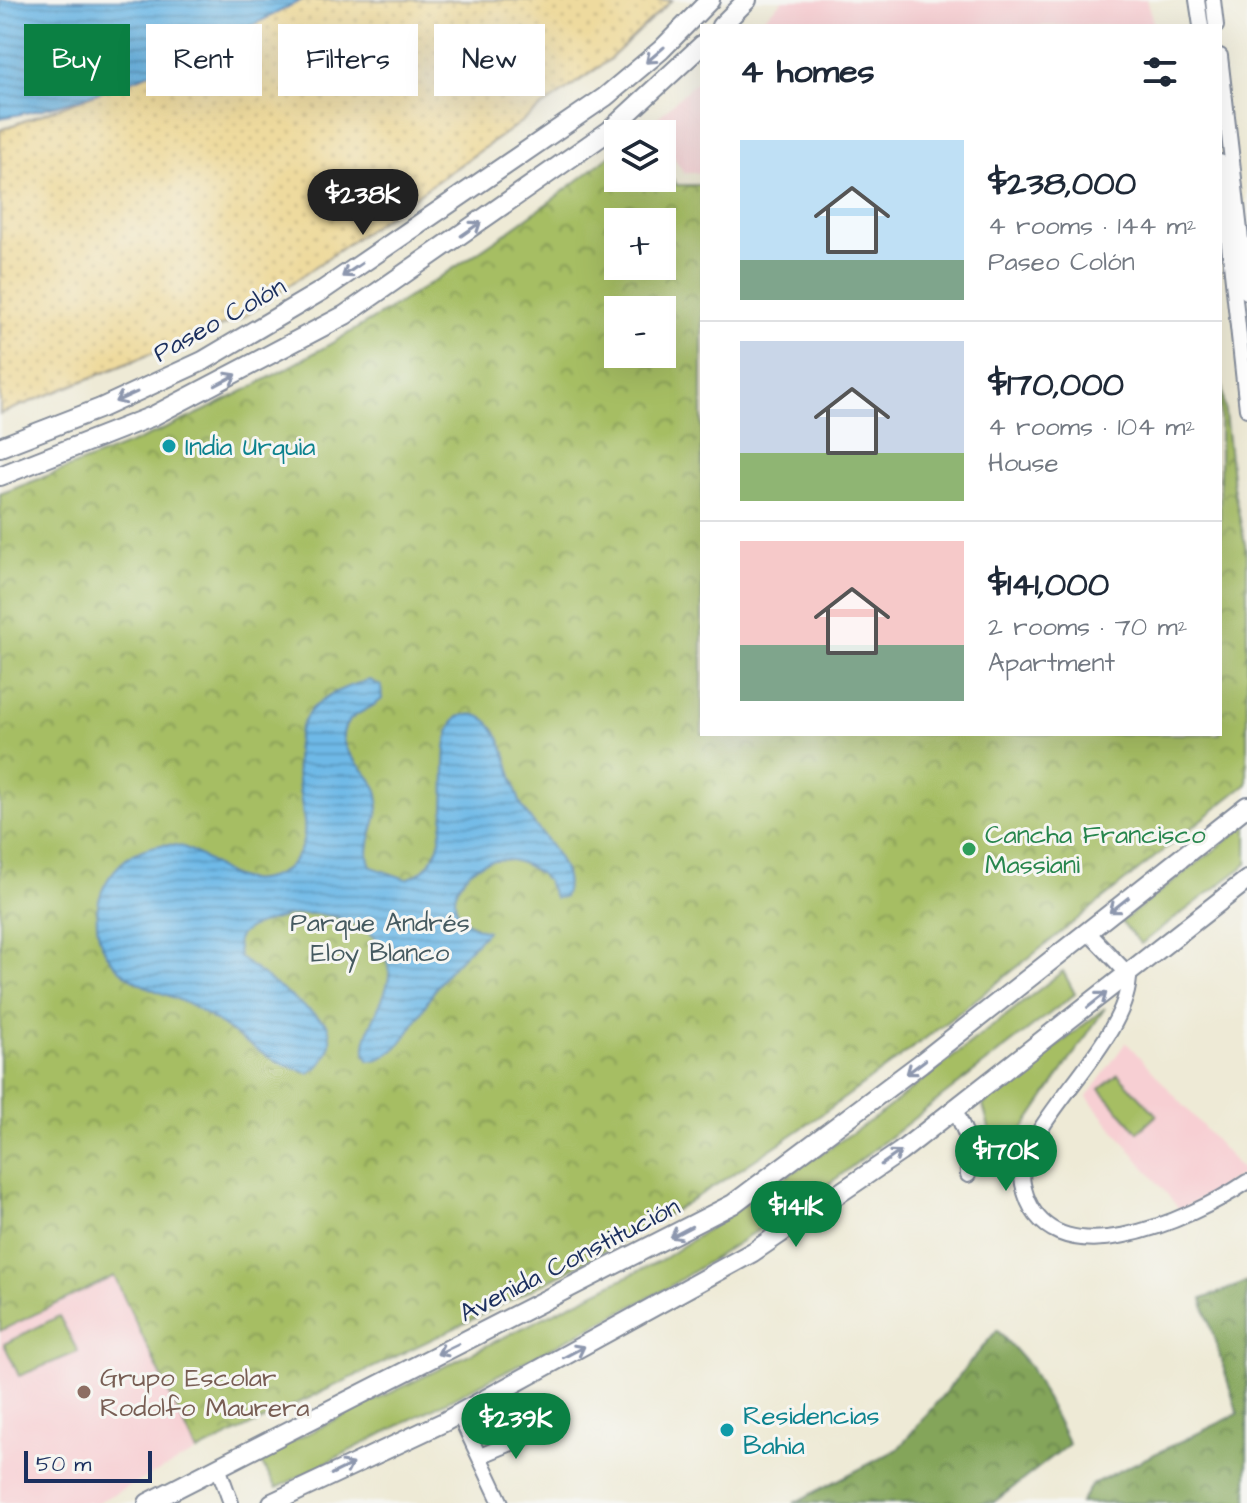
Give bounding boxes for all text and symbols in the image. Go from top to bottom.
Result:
chip: Buy [24,24,130,96]
chip: Rent [146,24,262,96]
chip: Filters [278,24,418,96]
chip: New [434,24,545,96]
one-way arrow [645,45,665,63]
text: 4 homes [740,48,875,96]
icon: filters [1138,50,1182,94]
map controls [604,120,676,368]
button: layers [604,120,676,192]
text: $238,000 [988,160,1136,208]
pin: $238K [307,169,419,237]
icon: home [804,172,900,268]
text: $238K [325,177,401,213]
button: + [604,208,676,280]
text: 4 rooms · 144 m² [988,208,1197,244]
one-way arrow [460,221,482,237]
text: Paseo Colón [988,244,1135,280]
one-way arrow [341,262,363,278]
street label: Paseo Colón [147,269,292,371]
button: − [604,296,676,368]
text: $170,000 [988,361,1124,409]
one-way arrow [214,372,238,388]
icon: home [804,373,900,469]
one-way arrow [114,391,138,406]
text: 4 rooms · 104 m² [988,409,1195,445]
place label: India Urquia [185,429,316,465]
marker: India Urquia [160,437,178,455]
text: House [988,445,1059,481]
text: $141,000 [988,561,1109,609]
icon: home [804,573,900,669]
text: 2 rooms · 70 m² [988,609,1187,645]
text: Apartment [988,645,1115,681]
place label: Cancha Francisco Massiani [985,817,1206,883]
marker: Cancha Francisco Massiani [960,840,978,858]
one-way arrow [1109,897,1130,914]
park label: Parque Andrés Eloy Blanco [290,905,470,973]
one-way arrow [1086,991,1107,1008]
one-way arrow [905,1059,927,1075]
pin: $170K [950,1125,1062,1193]
text: $170K [973,1133,1039,1169]
one-way arrow [880,1150,902,1166]
pin: $141K [740,1181,852,1249]
street label: Avenida Constitución [453,1189,686,1331]
text: $141K [769,1189,823,1225]
one-way arrow [669,1225,693,1241]
one-way arrow [437,1342,461,1357]
one-way arrow [562,1344,586,1360]
place label: Grupo Escolar Rodolfo Maurera [100,1360,310,1426]
marker: Grupo Escolar Rodolfo Maurera [75,1383,93,1401]
pin: $239K [460,1393,572,1461]
place label: Residencias Bahia [743,1398,880,1464]
text: $239K [479,1401,553,1437]
marker: Residencias Bahia [718,1421,736,1439]
scale bar [24,1447,152,1483]
text: 50 m [36,1449,91,1480]
one-way arrow [330,1461,354,1476]

